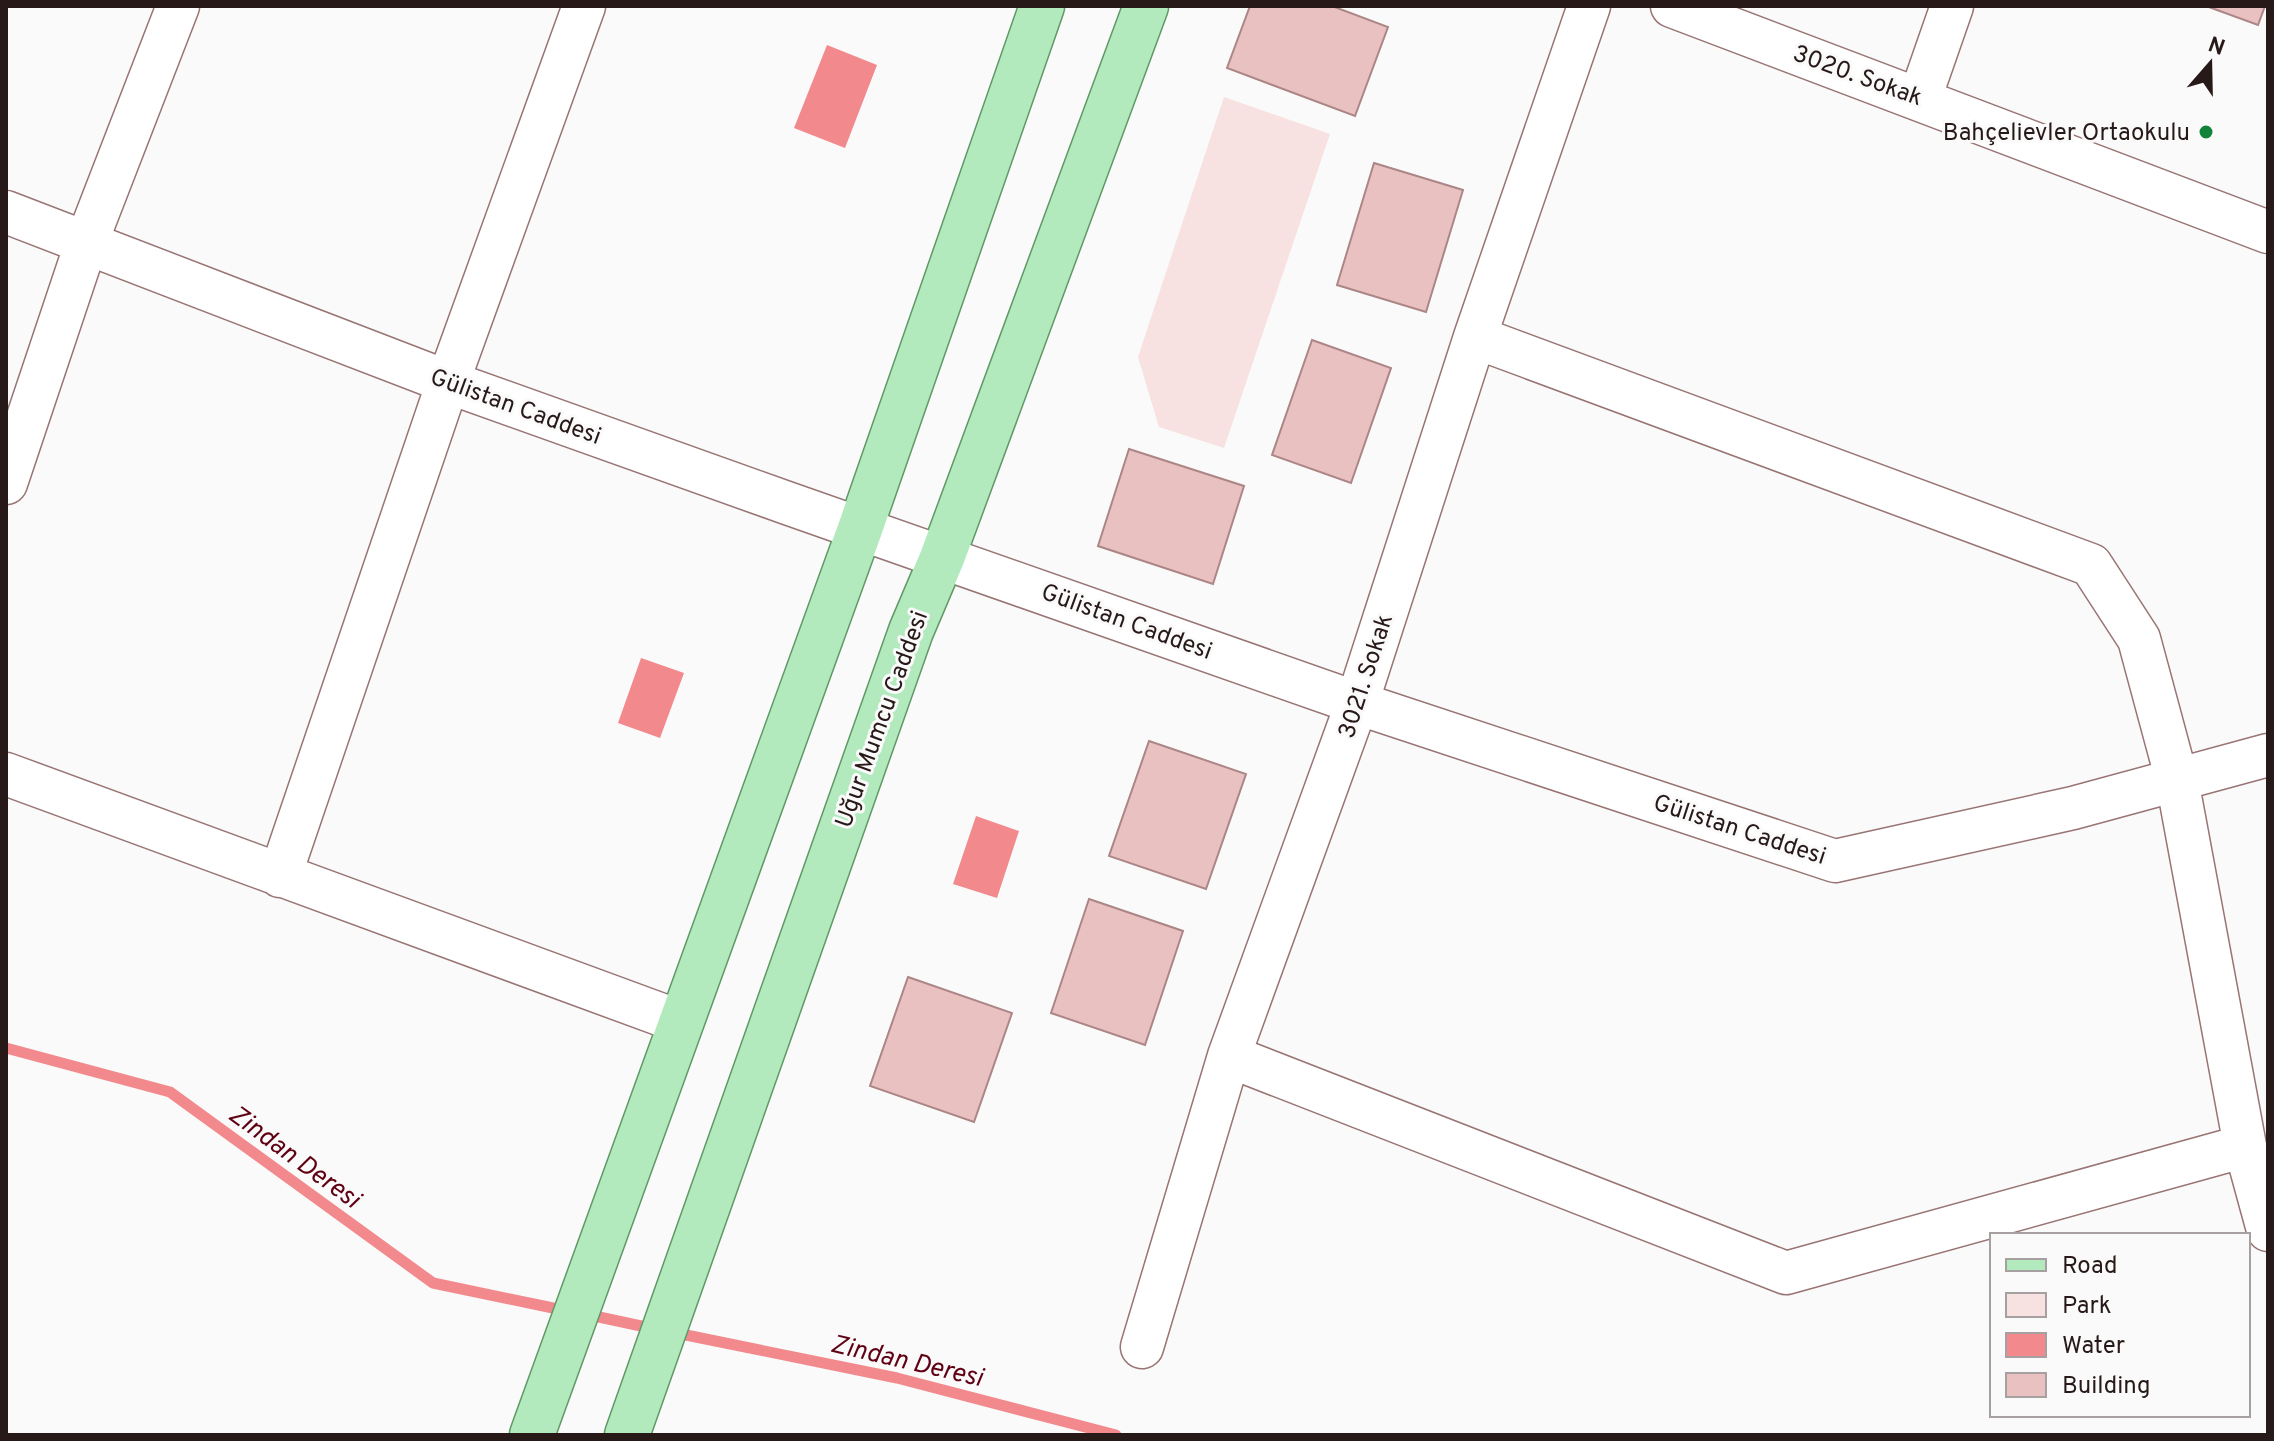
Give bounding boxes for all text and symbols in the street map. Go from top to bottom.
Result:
north arrow [2170,24,2250,104]
text: N [2204,32,2228,63]
street label: 3020. Sokak [1788,40,1926,114]
place label: Bahçelievler Ortaokulu [1943,119,2190,149]
marker: Bahçelievler Ortaokulu [2197,123,2215,141]
street label: Gülistan Caddesi [426,363,605,453]
street label: Gülistan Caddesi [1037,578,1216,668]
street label: Uğur Mumcu Caddesi [830,607,936,832]
street label: 3021. Sokak [1333,611,1401,743]
street label: Gülistan Caddesi [1649,789,1830,873]
water label: Zindan Deresi [221,1099,367,1218]
legend [1990,1233,2250,1417]
text: Road [2062,1252,2118,1282]
text: Park [2062,1292,2112,1322]
water label: Zindan Deresi [827,1329,987,1396]
text: Water [2062,1332,2125,1362]
text: Building [2062,1372,2151,1402]

